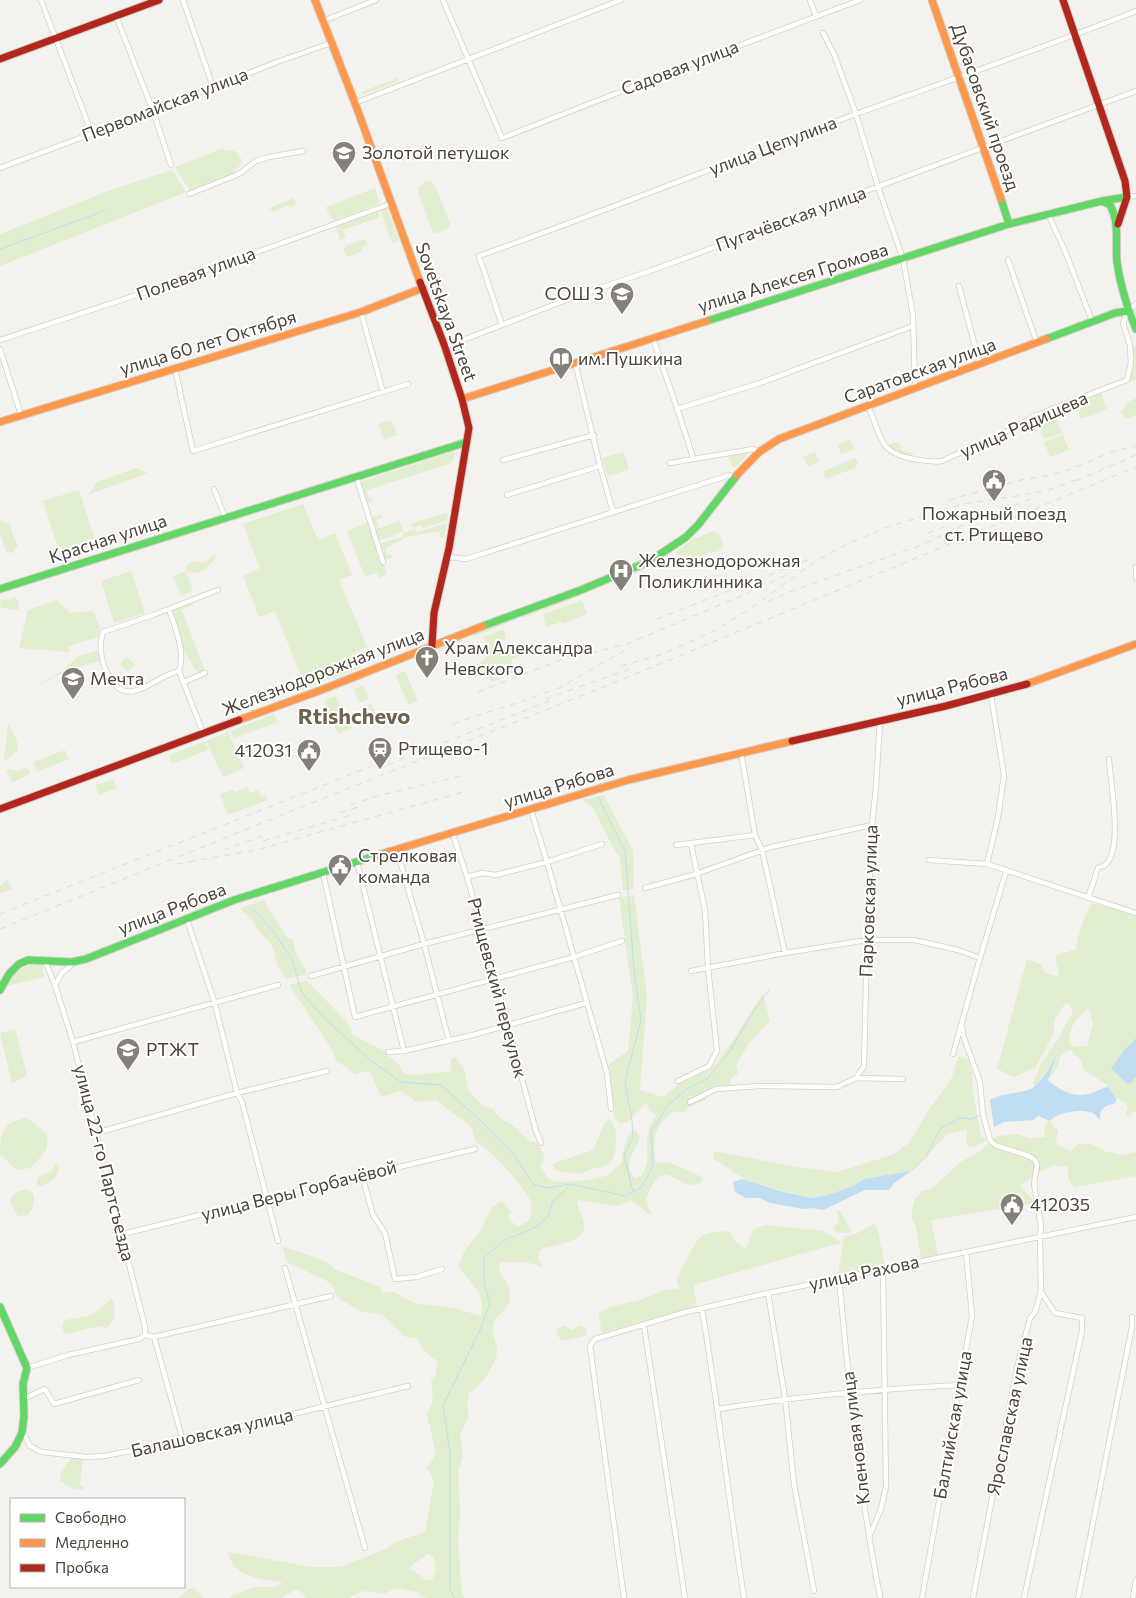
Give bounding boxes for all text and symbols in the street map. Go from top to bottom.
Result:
street label: Дубасовский проезд [947,20,1025,194]
street label: Садовая улица [618,35,741,100]
street label: Первомайская улица [78,62,251,146]
street label: улица Цепулина [706,111,840,180]
school or university icon: Золотой петушок [331,140,357,174]
place label: Золотой петушок [362,141,510,163]
street label: Пугачёвская улица [712,181,869,256]
street label: улица Алексея Громова [695,238,891,316]
street label: Sovetskaya Street [412,239,482,384]
street label: Полевая улица [133,241,258,305]
school or university icon: СОШ 3 [609,281,635,315]
place label: СОШ 3 [544,282,604,304]
street label: улица 60 лет Октября [117,305,299,379]
street label: Саратовская улица [841,332,999,408]
library icon: им.Пушкина [548,346,574,380]
place label: им.Пушкина [578,347,683,369]
street label: улица Радищева [956,386,1091,462]
public building icon: Пожарный поезд ст. Ртищево [981,468,1007,502]
place label: Пожарный поезд ст. Ртищево [922,502,1067,545]
street label: Красная улица [46,509,169,567]
place label: Железнодорожная Поликлинника [638,549,800,592]
hospital icon: Железнодорожная Поликлинника [608,558,634,592]
street label: Железнодорожная улица [218,622,427,720]
place label: Храм Александра Невского [444,636,593,679]
church icon: Храм Александра Невского [414,645,440,679]
street label: улица Рябова [894,662,1010,710]
school or university icon: Мечта [60,666,86,700]
place label: Мечта [90,667,144,689]
district label: Rtishchevo [298,702,410,729]
station icon: Ртищево-1 [367,736,393,770]
place label: Ртищево-1 [398,737,488,759]
public building icon: 412031 [296,738,322,772]
place label: 412031 [234,739,292,761]
street label: улица Рябова [501,758,616,812]
street label: Парковская улица [854,824,882,978]
place label: Стрелковая команда [358,844,457,887]
public building icon: Стрелковая команда [327,853,353,887]
street label: улица Рябова [114,877,229,939]
street label: Ртищевский переулок [463,895,533,1081]
school or university icon: РТЖТ [115,1037,141,1071]
place label: РТЖТ [146,1038,199,1060]
street label: улица 22-го Партсъезда [70,1062,140,1263]
street label: улица Веры Горбачёвой [199,1155,399,1225]
public building icon: 412035 [999,1192,1025,1226]
place label: 412035 [1030,1193,1090,1215]
street label: улица Рахова [807,1250,921,1294]
street label: Ярославская улица [981,1335,1037,1497]
street label: Балтийская улица [928,1349,976,1501]
street label: Кленовая улица [836,1370,874,1506]
street label: Балашовская улица [129,1403,295,1461]
legend [10,1498,185,1588]
text: Свободно [55,1508,126,1526]
text: Медленно [55,1533,129,1551]
text: Пробка [55,1558,109,1576]

